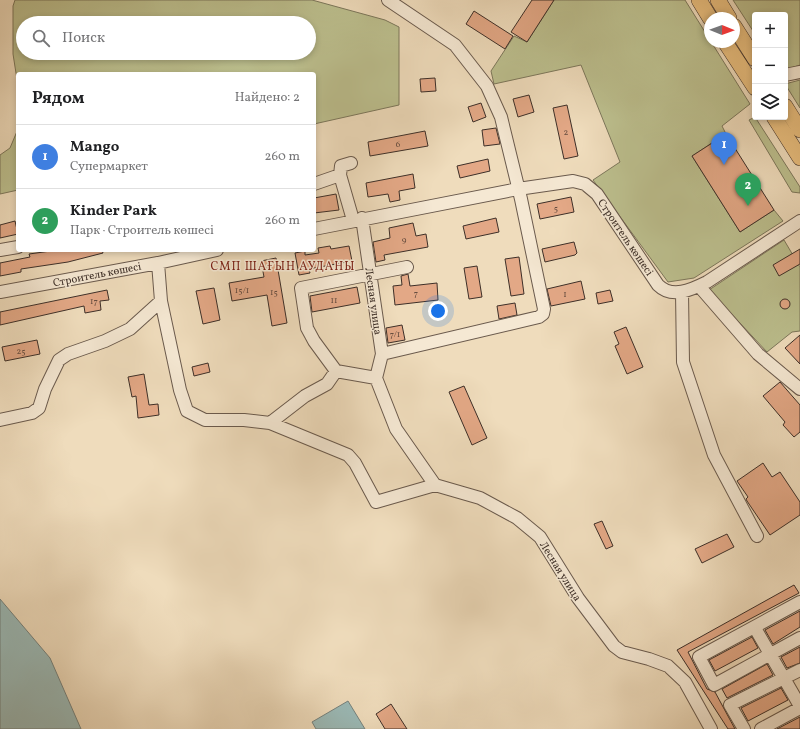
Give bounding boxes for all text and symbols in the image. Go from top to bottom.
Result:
north arrow [704,12,740,48]
map controls [752,12,788,120]
button: + [752,12,788,48]
search box [16,16,316,60]
icon: search [30,27,52,49]
text: Поиск [62,28,105,49]
button: − [752,48,788,84]
button: layers [752,84,788,120]
text: Рядом [32,87,85,110]
text: Найдено: 2 [235,89,300,107]
house number: 2 [564,126,569,139]
pin: 1 [711,132,737,165]
text: Mango [70,137,119,158]
house number: 6 [396,138,401,151]
text: 1 [42,148,48,166]
text: 260 m [265,148,300,166]
text: Супермаркет [70,158,148,176]
pin: 2 [735,173,761,206]
street label: Строитель көшесі [593,196,656,279]
text: Kinder Park [70,201,157,222]
house number: 5 [554,202,558,215]
text: 2 [42,212,48,230]
text: 260 m [265,212,300,230]
text: Парк · Строитель көшесі [70,222,214,240]
house number: 9 [402,234,407,247]
district label: СМП ШАҒЫН АУДАНЫ [210,259,356,275]
street label: Строитель көшесі [52,260,143,291]
street label: Лесная улица [360,267,385,336]
house number: 15/1 [235,284,249,297]
house number: 15 [270,286,278,299]
house number: 7 [414,287,418,300]
house number: 1 [563,288,567,301]
house number: 11 [331,294,337,307]
house number: 17 [90,295,98,308]
your location [428,301,448,321]
house number: 7/1 [390,328,400,341]
house number: 25 [16,345,26,358]
street label: Лесная улица [535,539,584,605]

